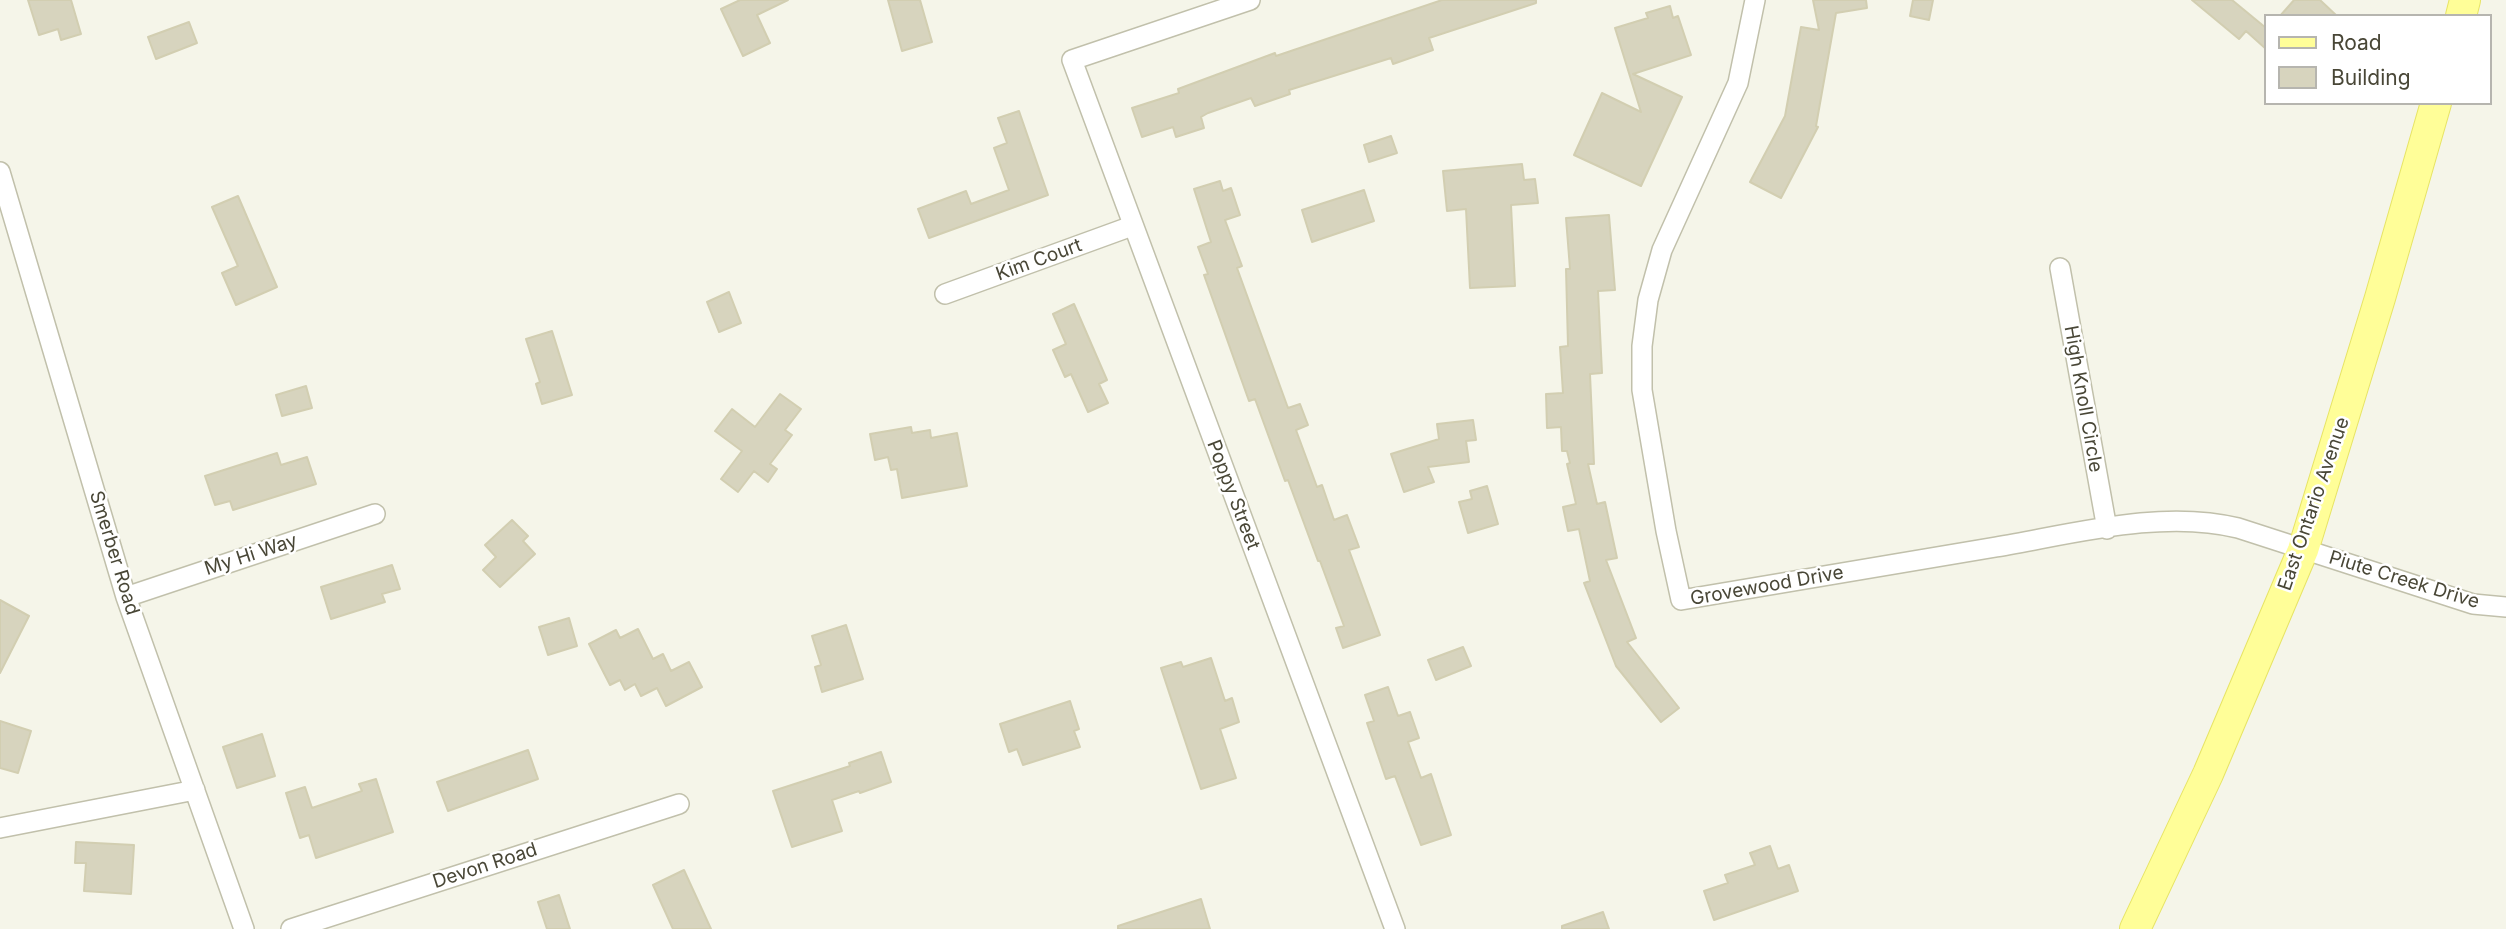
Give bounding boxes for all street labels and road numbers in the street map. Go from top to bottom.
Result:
street label: Kim Court [993,234,1085,286]
street label: High Knoll Circle [2059,324,2107,474]
street label: East Ontario Avenue [2274,414,2354,594]
street label: Poppy Street [1202,437,1264,553]
street label: Smerber Road [84,488,144,618]
street label: My Hi Way [202,529,300,581]
street label: Piute Creek Drive [2326,546,2482,614]
street label: Grovewood Drive [1689,561,1845,611]
street label: Devon Road [430,838,540,894]

